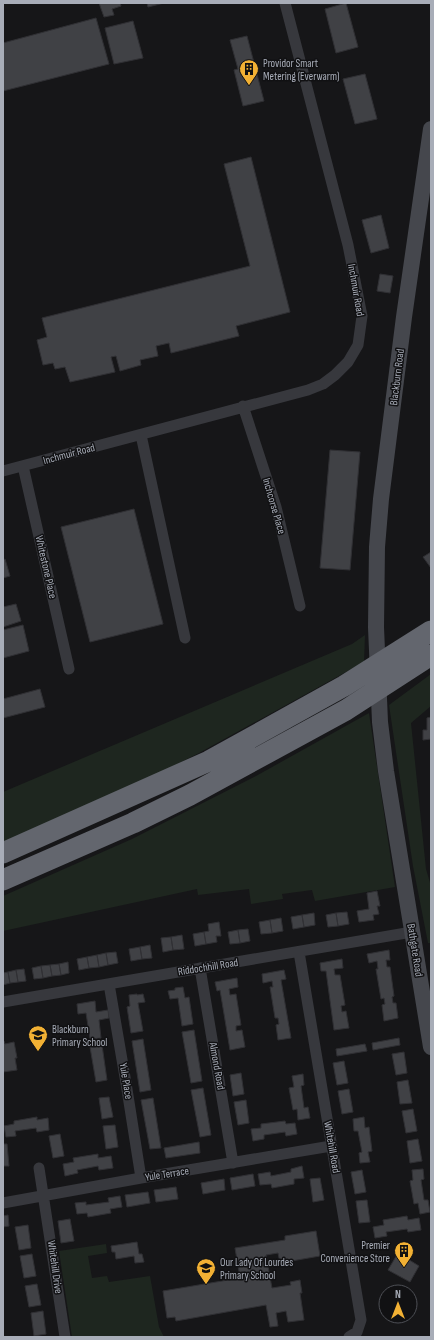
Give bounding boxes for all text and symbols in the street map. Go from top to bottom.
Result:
place label: Providor Smart Metering (Everwarm) [263,57,339,83]
building icon: Providor Smart Metering (Everwarm) [238,58,260,86]
street label: Inchmuir Road [345,263,367,318]
street label: Blackburn Road [387,348,407,406]
street label: Inchmuir Road [42,441,97,467]
street label: Inchcorse Place [260,476,288,536]
street label: Whitestone Place [32,534,60,600]
street label: Bathgate Road [404,923,426,978]
street label: Riddochhill Road [177,956,239,978]
place label: Blackburn Primary School [52,1023,107,1049]
school or university icon: Blackburn Primary School [27,1024,49,1052]
street label: Almond Road [206,1040,228,1091]
street label: Yule Place [117,1062,135,1100]
street label: Whitehill Road [321,1120,343,1174]
street label: Yule Terrace [144,1164,190,1184]
place label: Premier Convenience Store [321,1239,390,1265]
street label: Whitehill Drive [45,1240,65,1294]
building icon: Premier Convenience Store [393,1240,415,1268]
place label: Our Lady Of Lourdes Primary School [220,1256,293,1282]
school or university icon: Our Lady Of Lourdes Primary School [195,1257,217,1285]
north arrow [378,1284,418,1324]
text: N [395,1288,401,1301]

